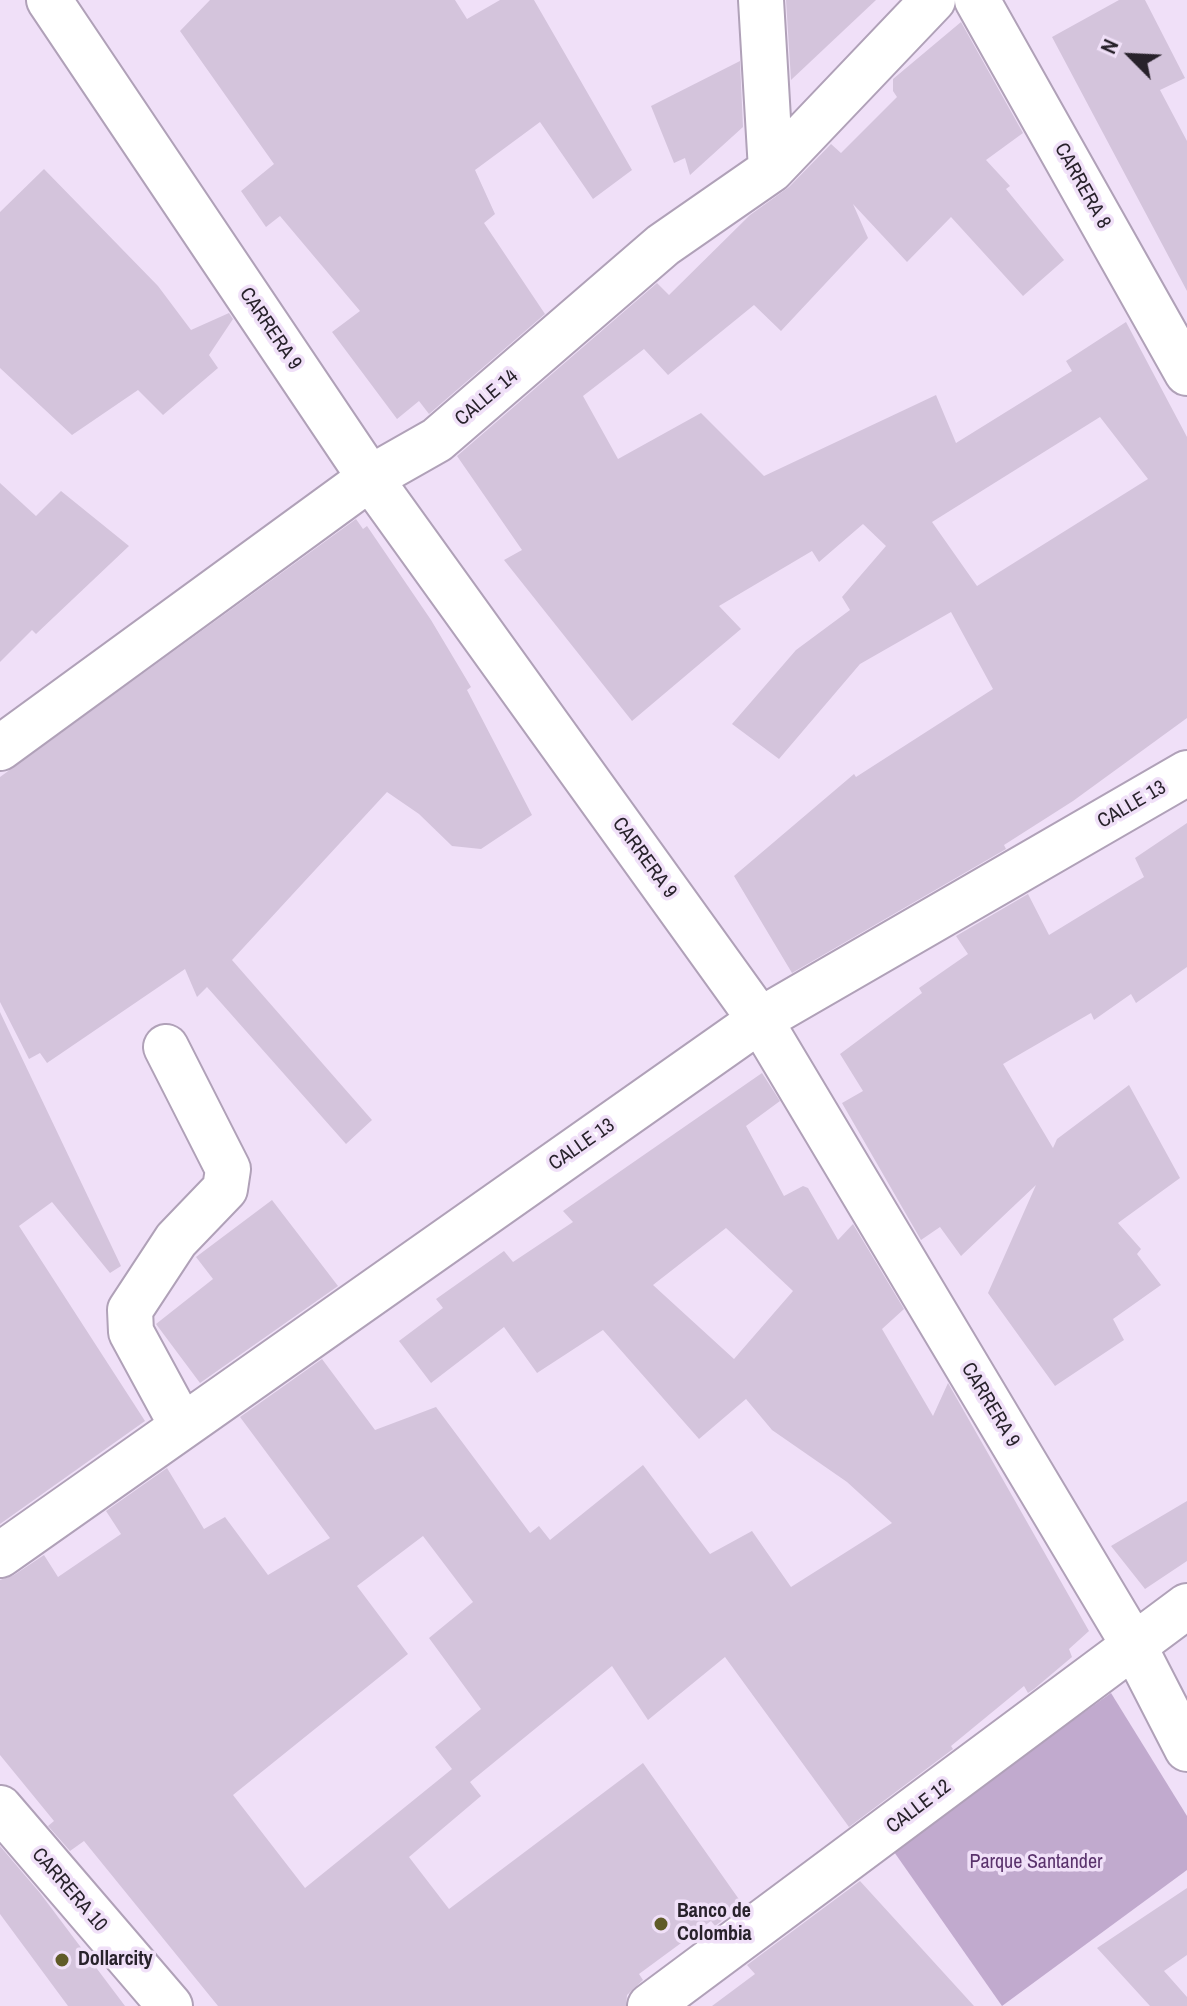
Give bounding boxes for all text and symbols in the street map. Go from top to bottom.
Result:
north arrow [1091,16,1171,96]
text: N [1093,34,1125,58]
street label: CARRERA 8 [1049,139,1115,233]
street label: CARRERA 9 [234,283,306,375]
street label: CALLE 14 [451,365,523,431]
street label: CALLE 13 [1094,776,1170,834]
street label: CARRERA 9 [607,813,681,903]
street label: CALLE 13 [544,1114,620,1176]
street label: CARRERA 9 [956,1359,1024,1451]
street label: CALLE 12 [882,1775,956,1839]
street label: CARRERA 10 [26,1843,112,1937]
park label: Parque Santander [969,1851,1103,1875]
place label: Banco de Colombia [677,1900,752,1947]
marker: Banco de Colombia [652,1915,670,1933]
place label: Dollarcity [78,1948,153,1972]
marker: Dollarcity [53,1951,71,1969]

